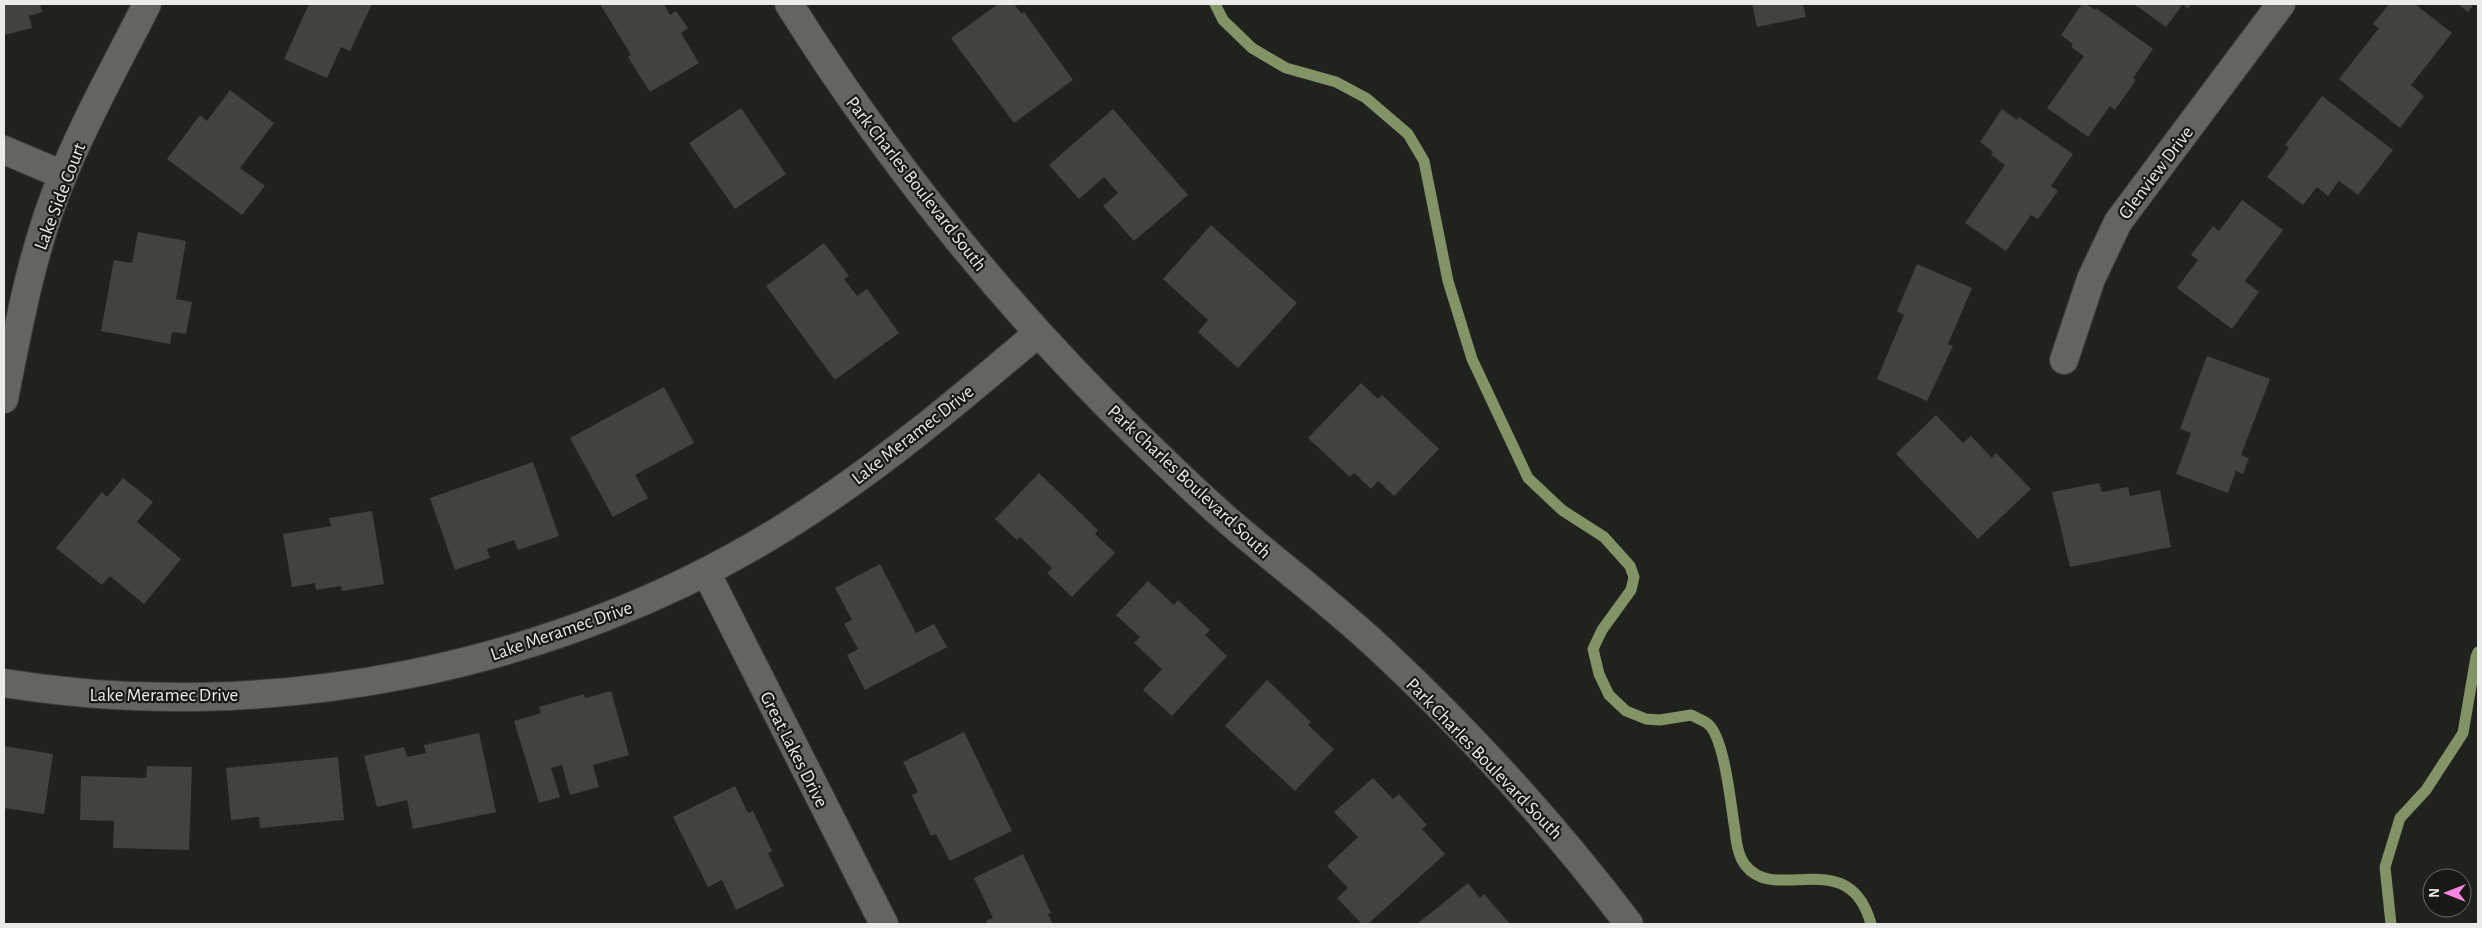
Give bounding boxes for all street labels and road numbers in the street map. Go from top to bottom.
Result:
street label: Park Charles Boulevard South [842,93,990,275]
street label: Glenview Drive [2115,123,2197,223]
street label: Lake Side Court [31,140,89,253]
street label: Lake Meramec Drive [848,382,977,488]
street label: Park Charles Boulevard South [1104,402,1274,563]
street label: Lake Meramec Drive [488,598,635,665]
street label: Park Charles Boulevard South [1402,675,1566,843]
street label: Lake Meramec Drive [90,686,238,705]
street label: Great Lakes Drive [756,689,831,811]

